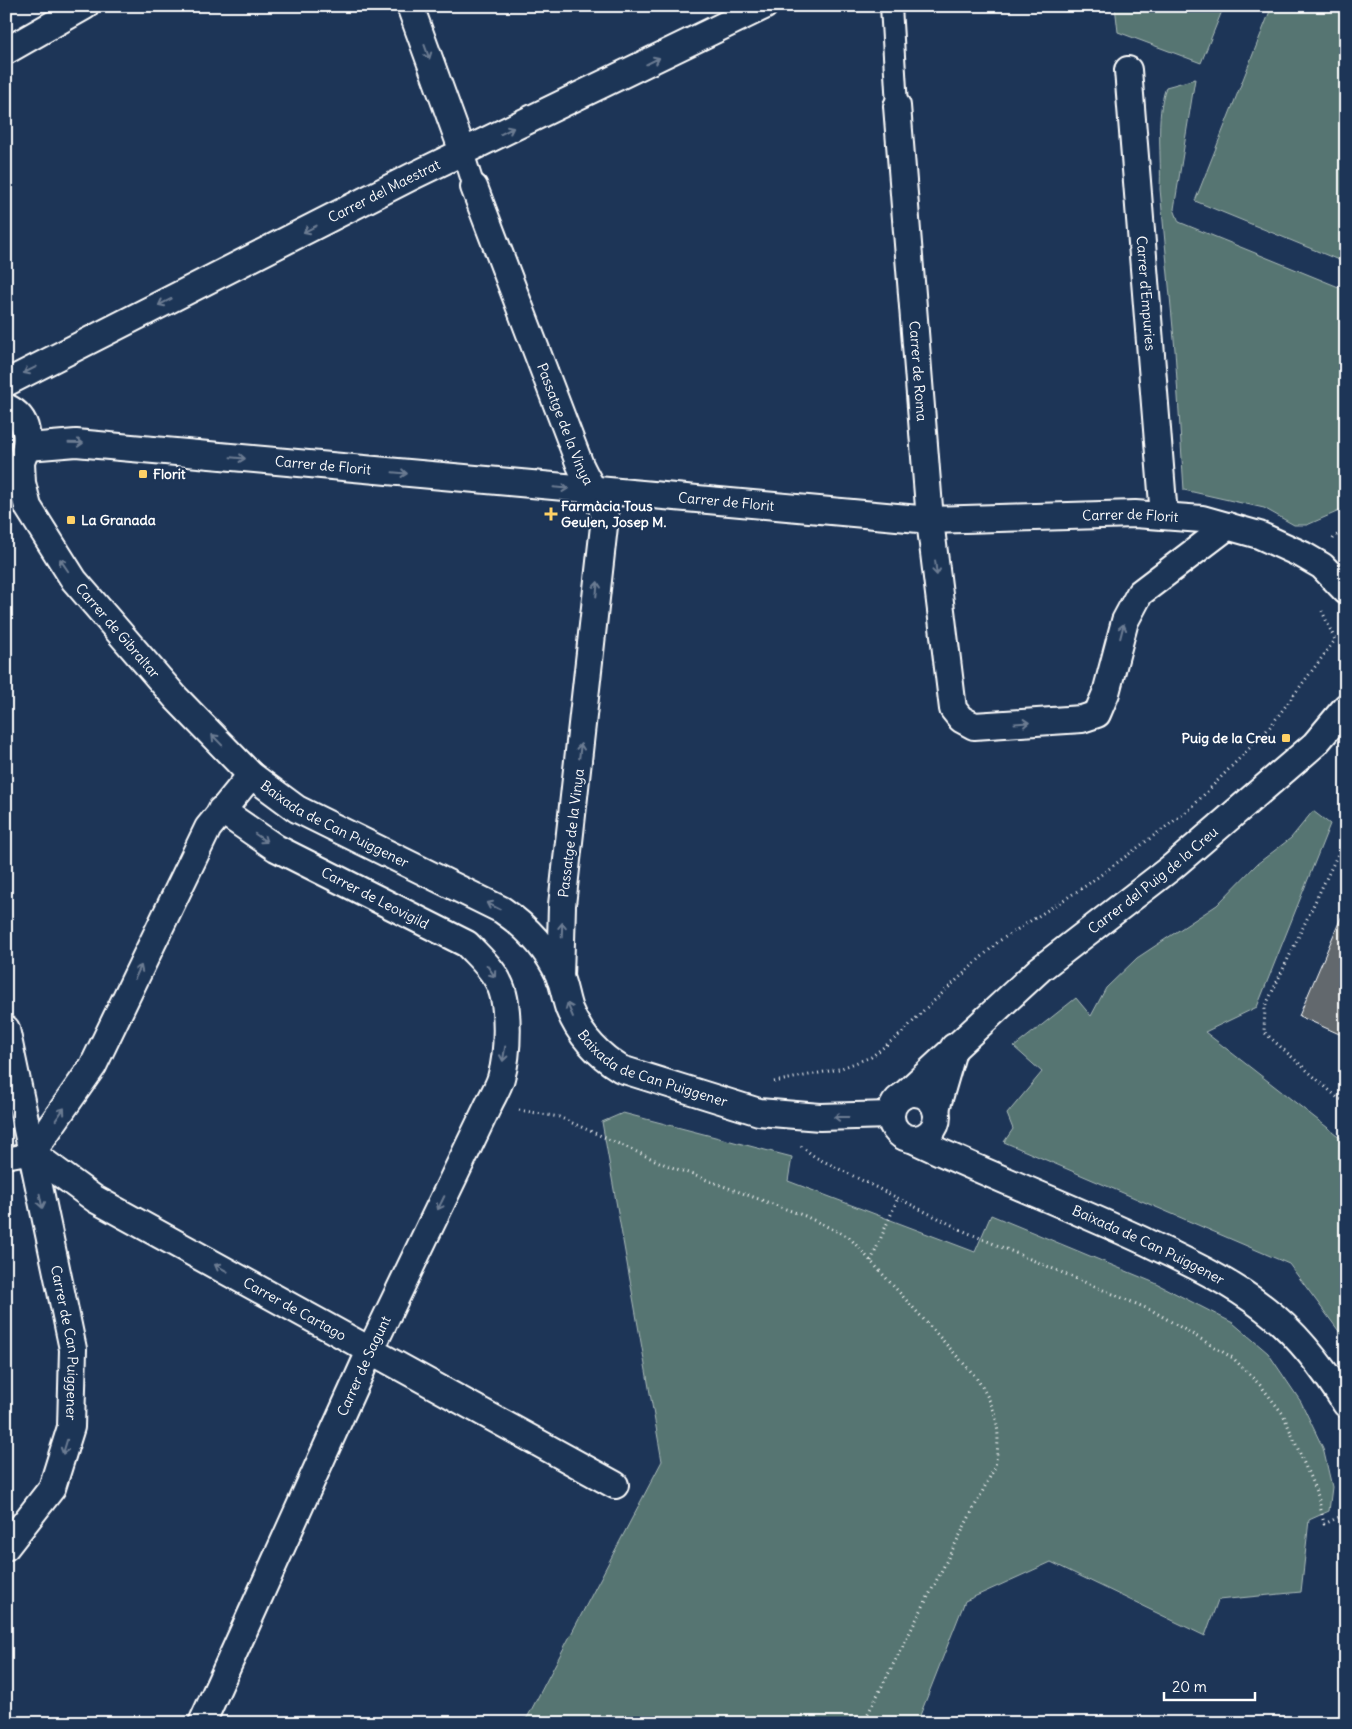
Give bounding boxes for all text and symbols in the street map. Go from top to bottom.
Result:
one-way arrow [423,44,432,59]
one-way arrow [645,55,660,65]
one-way arrow [499,126,514,135]
street label: Carrer del Maestrat [325,155,443,227]
one-way arrow [302,224,317,234]
street label: Carrer d'Empuries [1132,235,1160,351]
one-way arrow [157,297,172,307]
street label: Carrer de Roma [905,320,931,422]
street label: Passatge de la Vinya [533,361,598,488]
one-way arrow [23,365,38,375]
one-way arrow [68,439,84,448]
street label: Carrer de Florit [274,452,372,479]
one-way arrow [230,453,246,463]
place label: Florit [153,465,186,483]
marker: Florit [137,468,149,480]
one-way arrow [391,468,407,478]
one-way arrow [553,483,569,493]
street label: Carrer de Florit [677,488,775,515]
place label: Farmàcia Tous Geulen, Josep M. [561,497,666,531]
street label: Carrer de Florit [1082,505,1179,526]
marker: Farmàcia Tous Geulen, Josep M. [545,508,557,520]
place label: La Granada [81,511,156,529]
marker: La Granada [65,514,77,526]
one-way arrow [59,559,69,573]
one-way arrow [931,560,941,576]
street label: Carrer de Gibraltar [72,579,164,682]
one-way arrow [592,581,602,597]
one-way arrow [1118,623,1128,639]
one-way arrow [1014,718,1030,727]
place label: Puig de la Creu [1181,729,1276,747]
marker: Puig de la Creu [1280,732,1292,744]
one-way arrow [211,734,223,747]
one-way arrow [575,743,585,759]
street label: Passatge de la Vinya [554,768,588,898]
street label: Baixada de Can Puiggener [257,776,412,872]
street label: Carrer del Puig de la Creu [1084,823,1222,938]
one-way arrow [254,833,268,843]
street label: Carrer de Leovigild [318,863,432,933]
one-way arrow [486,901,501,910]
one-way arrow [557,922,567,938]
one-way arrow [486,964,496,978]
one-way arrow [134,965,143,980]
one-way arrow [565,1003,575,1018]
street label: Baixada de Can Puiggener [574,1026,730,1111]
one-way arrow [499,1046,509,1062]
one-way arrow [55,1107,65,1121]
one-way arrow [833,1112,850,1122]
one-way arrow [37,1193,47,1209]
one-way arrow [436,1195,446,1210]
street label: Baixada de Can Puiggener [1069,1201,1228,1289]
one-way arrow [214,1262,229,1272]
street label: Carrer de Can Puiggener [47,1264,83,1421]
street label: Carrer de Cartago [240,1273,350,1345]
street label: Carrer de Sagunt [333,1313,395,1419]
one-way arrow [59,1439,69,1455]
scale bar [1164,1669,1256,1701]
text: 20 m [1172,1677,1207,1696]

